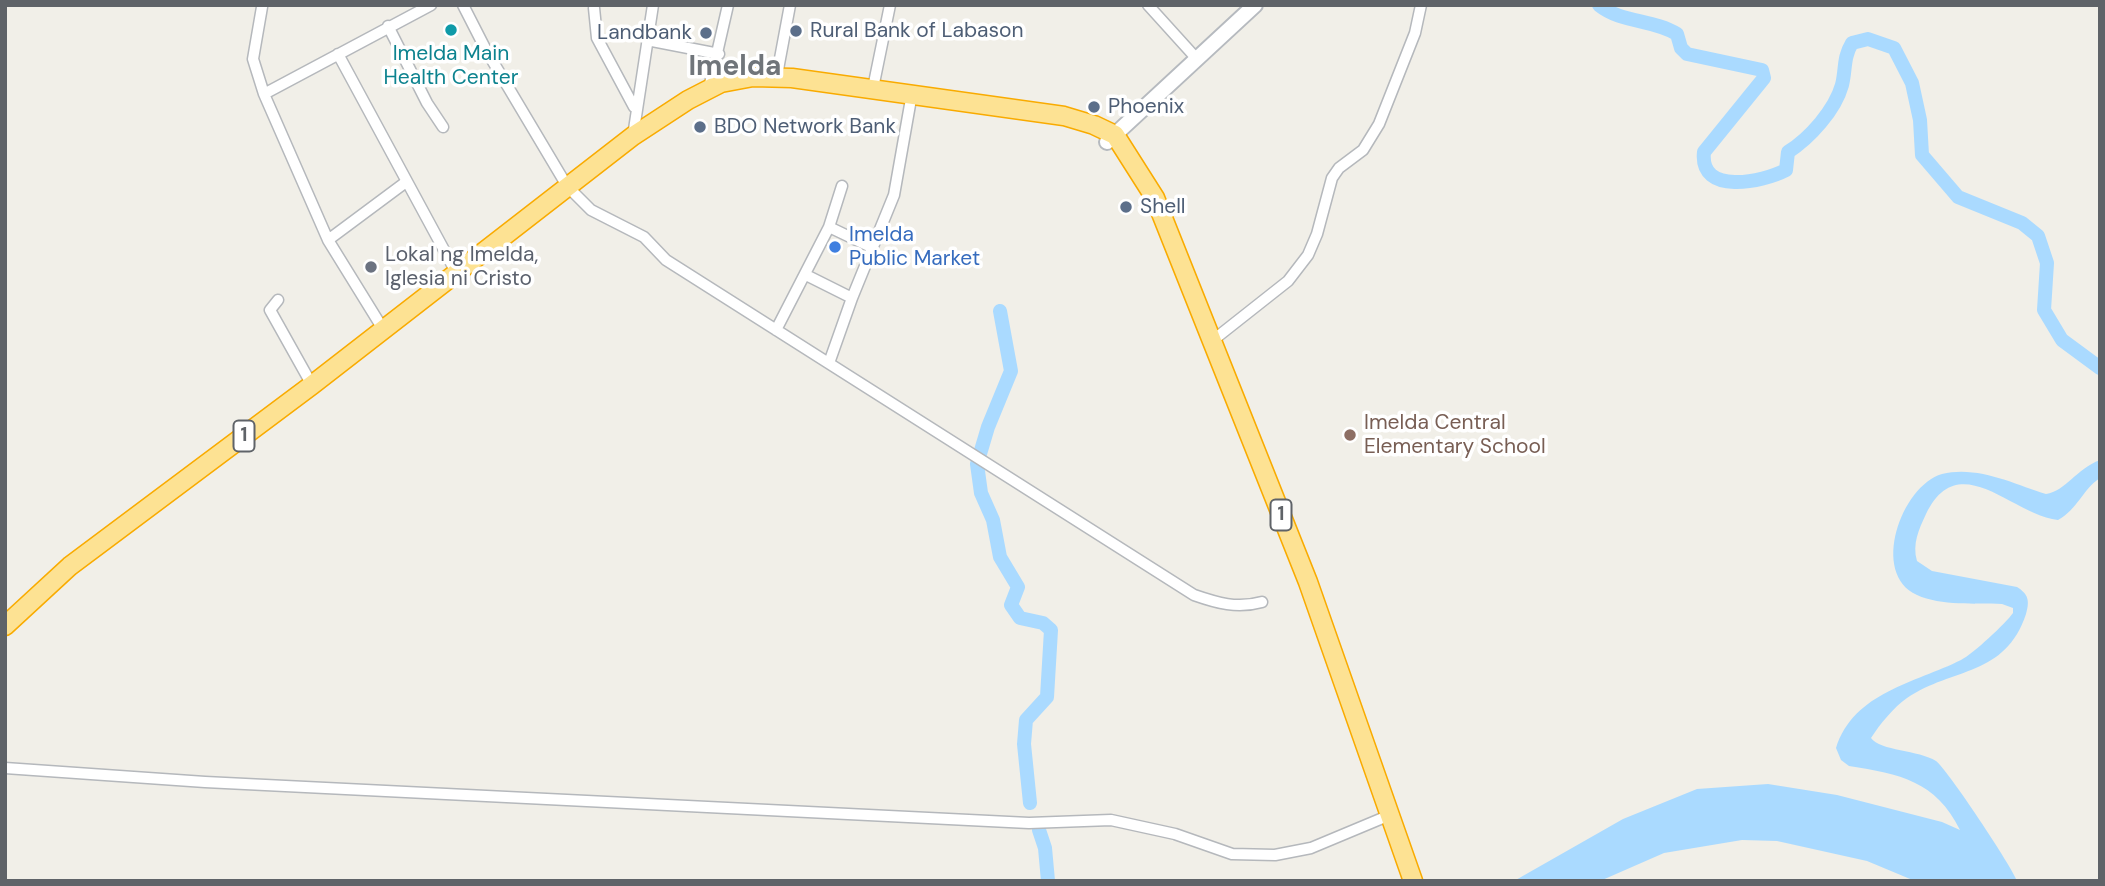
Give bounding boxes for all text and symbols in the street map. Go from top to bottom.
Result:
place label: Rural Bank of Labason [810,18,1024,44]
place label: Landbank [597,20,692,46]
marker: Imelda Main Health Center [443,22,459,38]
marker: Rural Bank of Labason [788,23,804,39]
marker: Landbank [698,25,714,41]
place label: Imelda Main Health Center [384,41,518,91]
district label: Imelda [688,51,782,85]
place label: Phoenix [1108,94,1184,120]
marker: Phoenix [1086,99,1102,115]
place label: BDO Network Bank [714,114,896,140]
marker: BDO Network Bank [692,119,708,135]
place label: Shell [1140,194,1186,220]
marker: Shell [1118,199,1134,215]
place label: Imelda Public Market [849,222,980,272]
marker: Imelda Public Market [827,239,843,255]
place label: Lokal ng Imelda, Iglesia ni Cristo [385,242,538,292]
marker: Lokal ng Imelda, Iglesia ni Cristo [363,259,379,275]
place label: Imelda Central Elementary School [1364,410,1546,460]
road number: 1 [233,420,254,452]
marker: Imelda Central Elementary School [1342,427,1358,443]
road number: 1 [1270,500,1292,530]

